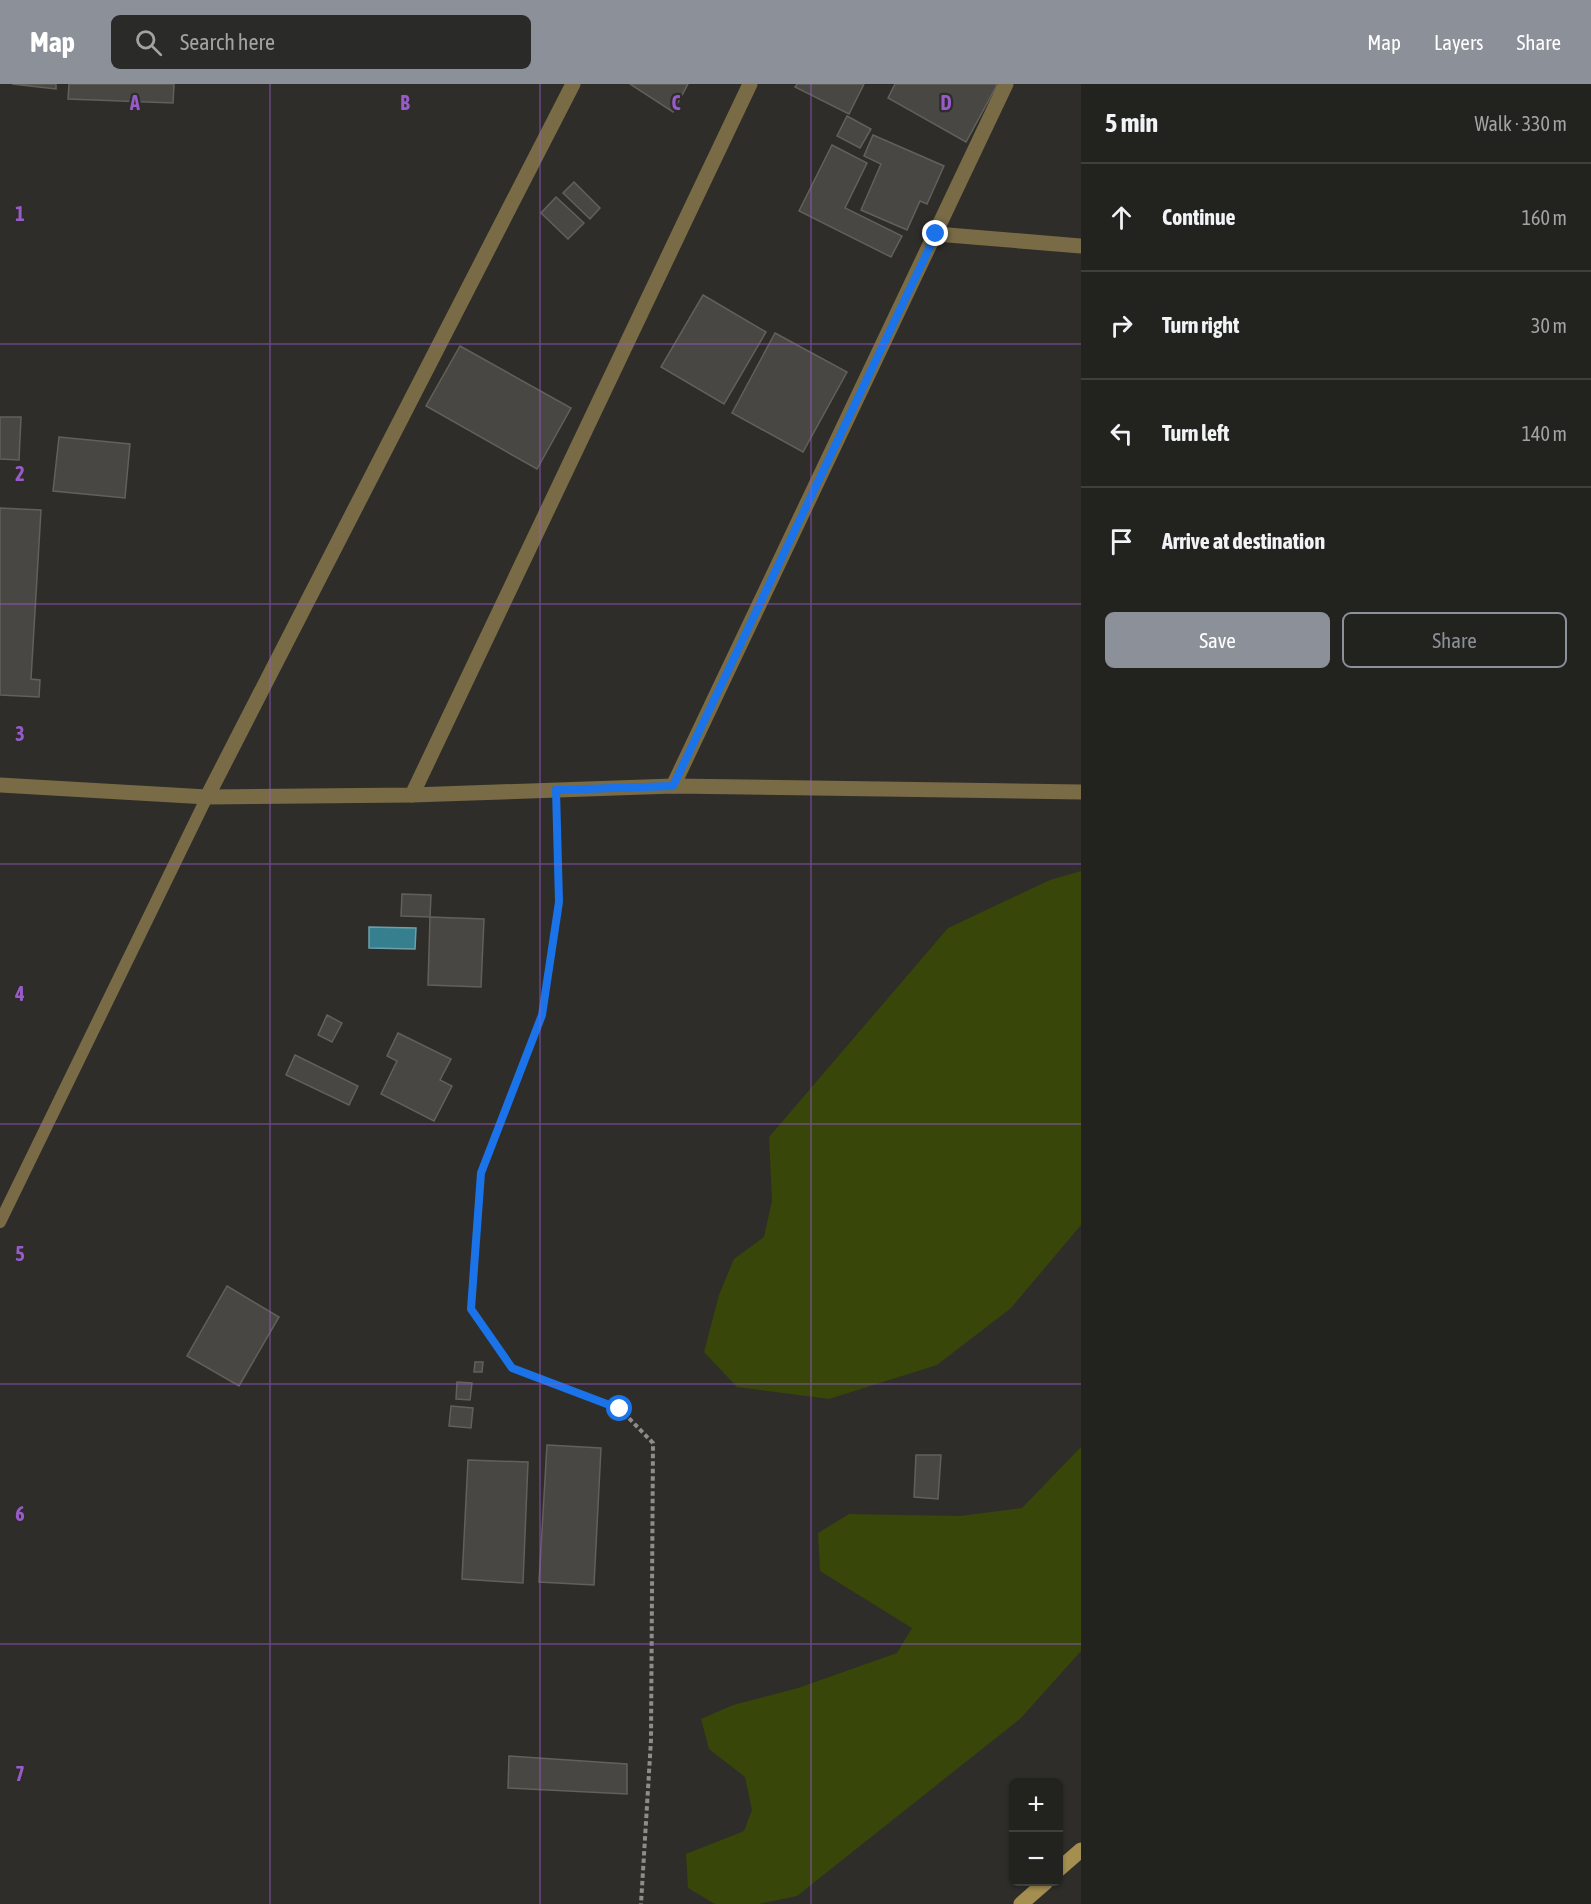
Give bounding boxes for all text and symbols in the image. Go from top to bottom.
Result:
search box [111,15,531,69]
text: Map [30,26,75,58]
icon: search [132,26,165,59]
text: Search here [180,29,275,55]
text: Map [1367,30,1401,54]
text: Layers [1434,30,1484,54]
text: Share [1517,30,1561,54]
text: A [129,91,140,114]
text: B [400,91,410,114]
text: C [672,91,681,114]
text: D [940,91,952,114]
text: 5 min [1105,108,1158,138]
text: Walk · 330 m [1475,112,1567,135]
icon: ahead [1105,201,1138,234]
text: 1 [15,202,25,225]
text: Continue [1162,204,1236,230]
text: 160 m [1522,206,1567,229]
route end [922,220,948,246]
icon: right [1105,309,1138,342]
text: Turn right [1162,312,1239,338]
text: 30 m [1531,314,1567,337]
icon: left [1105,417,1138,450]
text: Turn left [1162,420,1229,446]
text: 140 m [1522,422,1567,445]
text: 2 [15,462,25,485]
icon: arrive [1105,525,1138,558]
text: Arrive at destination [1162,528,1325,554]
button: Save [1105,612,1330,668]
button: Share [1342,612,1567,668]
text: 3 [15,722,25,745]
text: 4 [14,982,25,1005]
text: 5 [15,1242,25,1265]
route start [606,1395,632,1421]
text: 6 [15,1502,25,1525]
text: 7 [15,1762,25,1785]
map controls [1009,1778,1063,1886]
button: + [1009,1778,1063,1832]
button: − [1009,1832,1063,1886]

